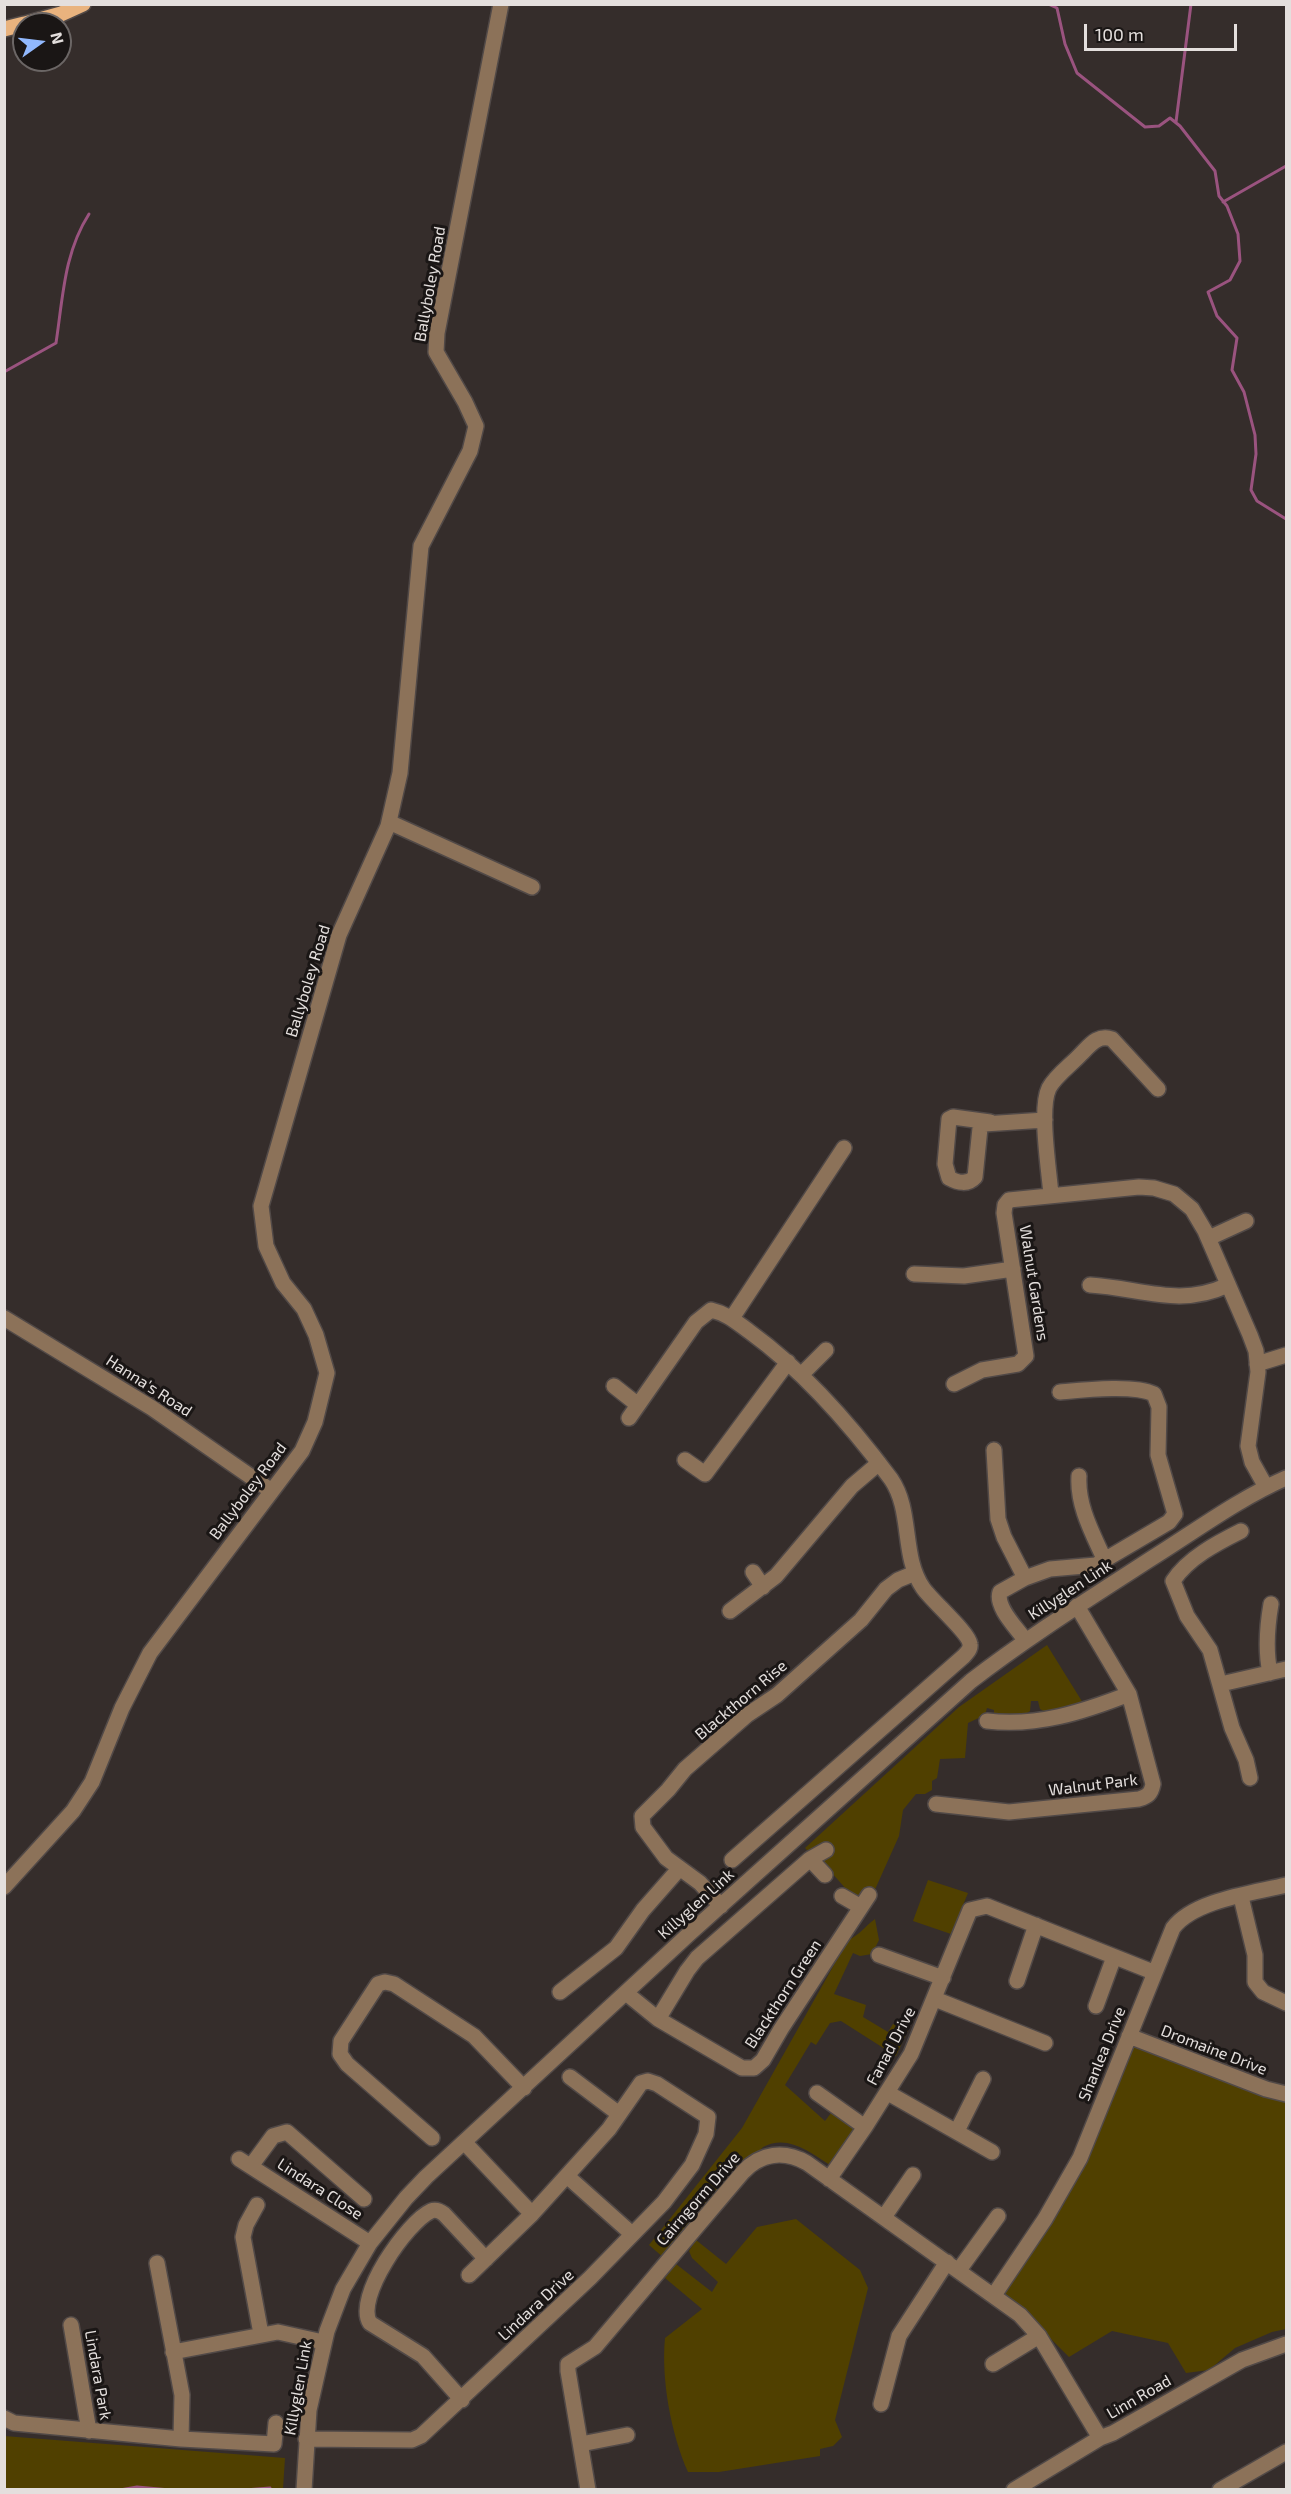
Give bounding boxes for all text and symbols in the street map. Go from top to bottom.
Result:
north arrow [12,12,72,72]
scale bar [1087,12,1240,50]
text: 100 m [1095,23,1144,45]
text: N [47,30,69,46]
street label: Ballyboley Road [410,225,450,343]
street label: Ballyboley Road [282,922,334,1040]
street label: Walnut Gardens [1015,1224,1053,1342]
street label: Hanna's Road [102,1351,196,1421]
street label: Ballyboley Road [205,1439,291,1543]
street label: Killyglen Link [1025,1556,1115,1624]
street label: Blackthorn Rise [691,1656,791,1744]
street label: Walnut Park [1048,1770,1138,1800]
street label: Killyglen Link [654,1865,738,1943]
street label: Blackthorn Green [741,1936,825,2052]
street label: Fanad Drive [862,2004,920,2088]
street label: Shanlea Drive [1074,2004,1130,2104]
street label: Dromaine Drive [1158,2021,1270,2079]
street label: Cairngorm Drive [652,2148,744,2250]
street label: Lindara Close [274,2154,366,2224]
street label: Lindara Drive [494,2265,578,2345]
street label: Lindara Park [81,2329,115,2421]
street label: Killyglen Link [280,2339,316,2437]
street label: Linn Road [1103,2371,1175,2423]

